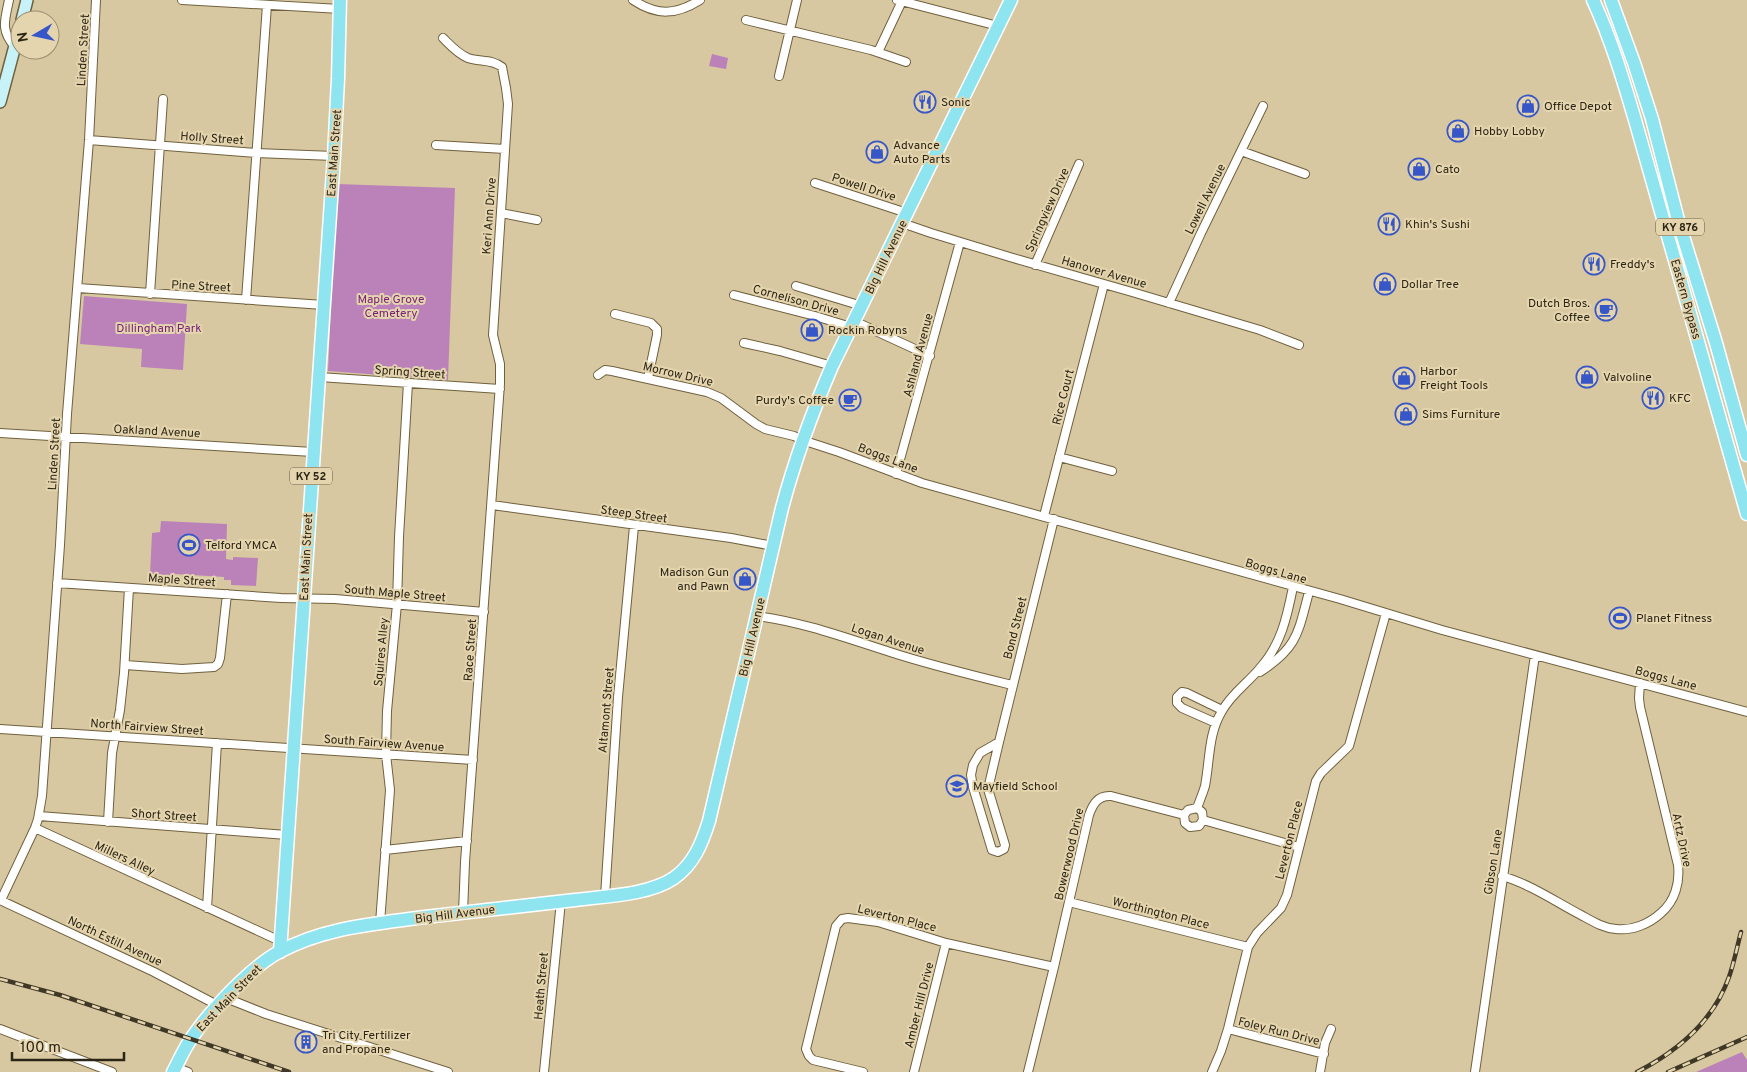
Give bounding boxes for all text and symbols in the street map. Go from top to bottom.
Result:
north arrow [10,10,60,60]
street label: Linden Street [74,13,94,87]
text: N [14,30,33,43]
restaurant icon: Sonic [913,90,937,114]
shop icon: Office Depot [1516,94,1540,118]
place label: Sonic [941,95,970,111]
place label: Office Depot [1544,99,1612,115]
street label: East Main Street [324,109,346,197]
shop icon: Hobby Lobby [1446,119,1470,143]
place label: Hobby Lobby [1474,124,1545,140]
street label: Holly Street [180,129,244,149]
place label: Advance Auto Parts [893,138,950,168]
shop icon: Advance Auto Parts [865,140,889,164]
shop icon: Cato [1407,157,1431,181]
street label: Lowell Avenue [1182,161,1230,238]
place label: Cato [1435,162,1460,178]
street label: Springview Drive [1022,166,1074,255]
street label: Powell Drive [830,170,898,206]
street label: Keri Ann Drive [479,177,501,255]
restaurant icon: Khin's Sushi [1377,212,1401,236]
place label: Khin's Sushi [1405,217,1470,233]
street label: Big Hill Avenue [862,218,912,297]
road number: KY 876 [1656,218,1704,236]
restaurant icon: Freddy's [1582,252,1606,276]
street label: Hanover Avenue [1059,253,1148,293]
place label: Freddy's [1610,257,1655,273]
street label: Eastern Bypass [1666,257,1704,341]
shop icon: Dollar Tree [1373,272,1397,296]
street label: Pine Street [171,277,231,297]
place label: Dollar Tree [1401,277,1459,293]
street label: Cornelison Drive [751,282,841,320]
park label: Maple Grove Cemetery [358,292,424,322]
place label: Dutch Bros. Coffee [1528,296,1590,326]
cafe icon: Dutch Bros. Coffee [1594,298,1618,322]
street label: Ashland Avenue [900,312,938,399]
shop icon: Rockin Robyns [800,318,824,342]
park label: Dillingham Park [116,321,202,337]
place label: Rockin Robyns [828,323,907,339]
street label: Morrow Drive [641,359,715,391]
street label: Spring Street [374,363,446,383]
place label: Harbor Freight Tools [1420,364,1488,394]
shop icon: Valvoline [1575,365,1599,389]
shop icon: Harbor Freight Tools [1392,366,1416,390]
street label: Rice Court [1049,368,1079,427]
place label: Valvoline [1603,370,1652,386]
restaurant icon: KFC [1641,386,1665,410]
cafe icon: Purdy's Coffee [838,388,862,412]
place label: KFC [1669,391,1691,407]
place label: Purdy's Coffee [756,393,834,409]
shop icon: Sims Furniture [1394,402,1418,426]
place label: Sims Furniture [1422,407,1500,423]
street label: Linden Street [45,417,65,491]
street label: Oakland Avenue [113,422,201,442]
street label: Boggs Lane [855,440,920,478]
road number: KY 52 [290,468,332,484]
street label: Steep Street [599,502,668,528]
street label: East Main Street [297,513,317,601]
sports icon: Telford YMCA [177,533,201,557]
place label: Telford YMCA [205,538,277,554]
street label: Boggs Lane [1243,556,1308,588]
place label: Madison Gun and Pawn [660,565,729,595]
shop icon: Madison Gun and Pawn [733,567,757,591]
street label: Maple Street [147,571,216,591]
street label: South Maple Street [343,582,447,606]
street label: Bond Street [1000,595,1031,661]
street label: Big Hill Avenue [736,596,770,678]
sports icon: Planet Fitness [1608,606,1632,630]
place label: Planet Fitness [1636,611,1712,627]
street label: Squires Alley [371,617,393,687]
street label: Race Street [461,618,481,682]
street label: Logan Avenue [849,621,926,659]
street label: Boggs Lane [1633,663,1698,695]
street label: Altamont Street [595,666,619,754]
street label: North Fairview Street [90,716,204,740]
street label: South Fairview Avenue [323,732,445,756]
school or university icon: Mayfield School [945,774,969,798]
place label: Mayfield School [973,779,1058,795]
street label: Leverton Place [1272,799,1308,881]
street label: Short Street [130,806,197,826]
street label: Bowerwood Drive [1052,806,1088,902]
street label: Artz Drive [1668,812,1695,869]
street label: Gibson Lane [1481,828,1507,896]
street label: Millers Alley [92,838,157,880]
street label: Worthington Place [1111,894,1211,934]
street label: Leverton Place [856,901,938,937]
street label: Big Hill Avenue [414,902,496,928]
street label: North Estill Avenue [65,913,164,971]
street label: Heath Street [531,952,553,1021]
street label: Amber Hill Drive [902,960,938,1050]
street label: East Main Street [194,962,266,1036]
street label: Foley Run Drive [1236,1014,1321,1050]
place label: Tri City Fertilizer and Propane [322,1028,411,1058]
scale bar [12,1030,125,1062]
building icon: Tri City Fertilizer and Propane [294,1030,318,1054]
text: 100 m [20,1039,61,1058]

